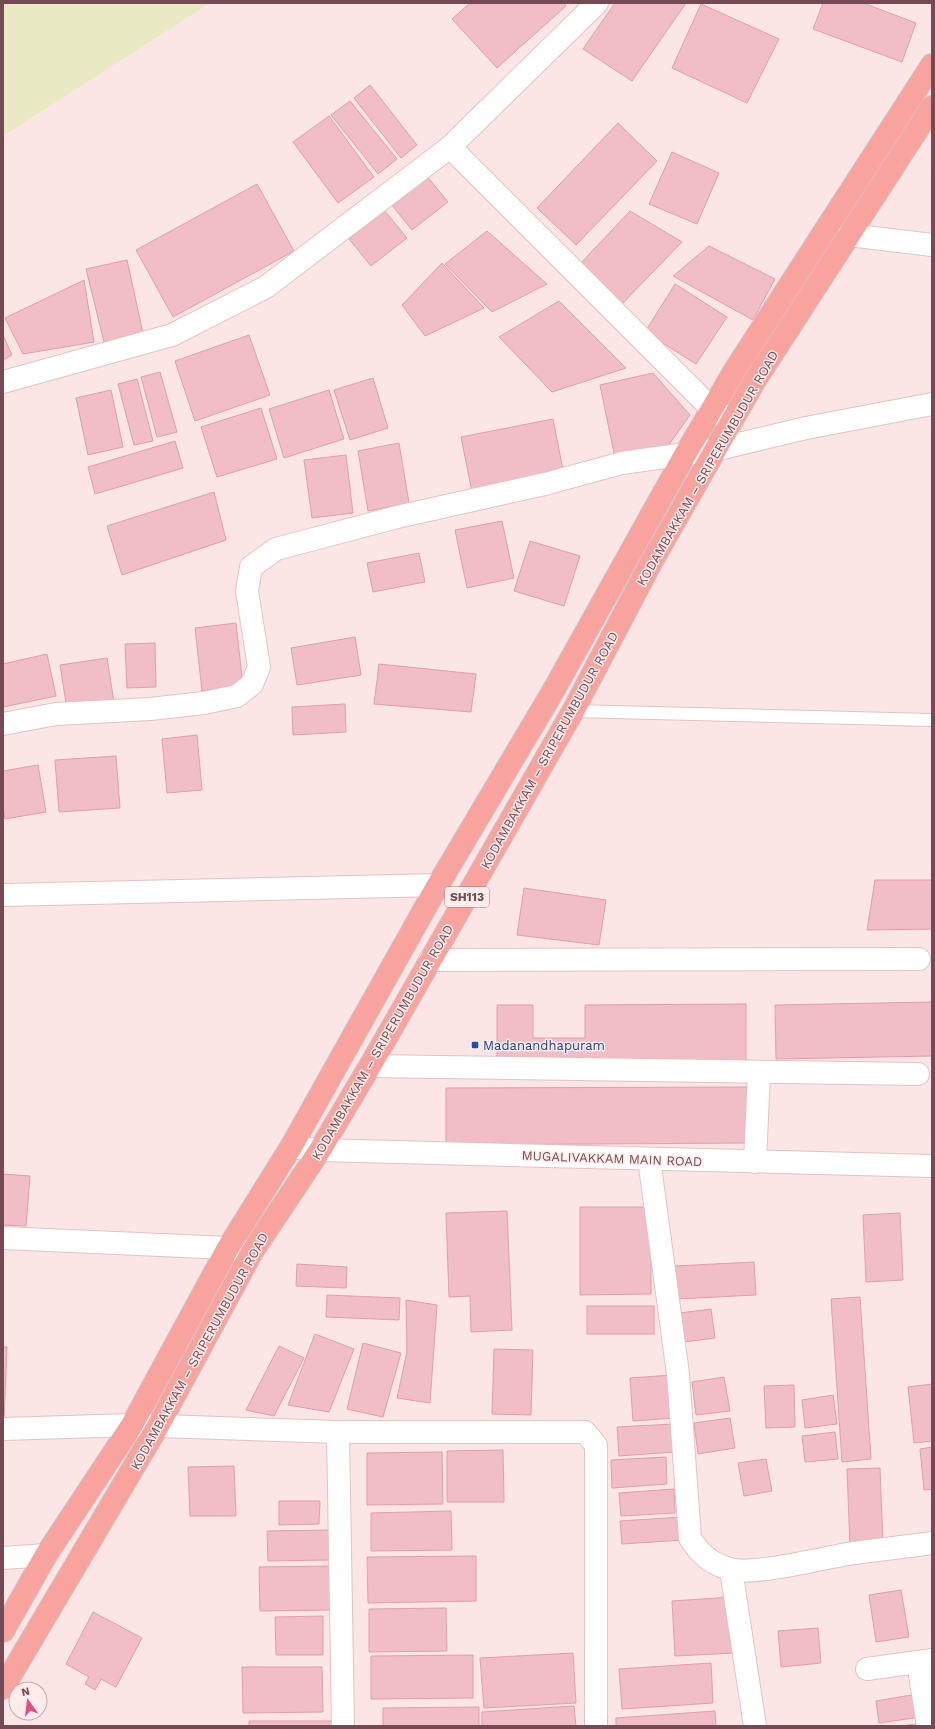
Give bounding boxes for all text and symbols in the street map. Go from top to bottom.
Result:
street label: KODAMBAKKAM – SRIPERUMBUDUR ROAD [634,348,781,589]
street label: KODAMBAKKAM – SRIPERUMBUDUR ROAD [478,629,621,872]
road number: SH113 [445,887,489,907]
street label: KODAMBAKKAM – SRIPERUMBUDUR ROAD [309,922,456,1163]
place label: Madanandhapuram [483,1038,605,1053]
marker: Madanandhapuram [470,1040,480,1050]
street label: MUGALIVAKKAM MAIN ROAD [521,1148,703,1169]
street label: KODAMBAKKAM – SRIPERUMBUDUR ROAD [128,1230,271,1473]
north arrow [8,1681,48,1721]
text: N [20,1684,31,1699]

